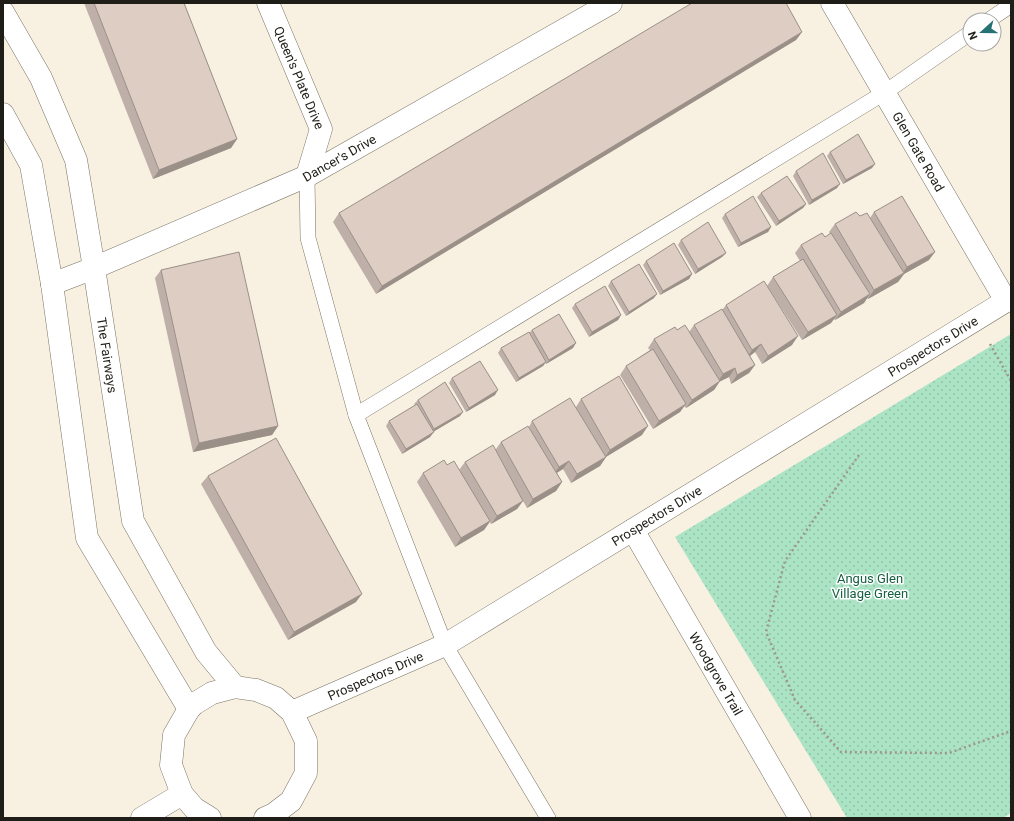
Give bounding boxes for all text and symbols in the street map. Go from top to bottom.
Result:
north arrow [962,12,1002,52]
street label: Queen's Plate Drive [271,24,327,132]
text: N [966,29,981,41]
street label: Glen Gate Road [889,109,947,194]
street label: Dancer's Drive [300,131,379,185]
street label: Prospectors Drive [885,313,981,380]
street label: The Fairways [94,316,120,394]
street label: Prospectors Drive [609,483,704,549]
park label: Angus Glen Village Green [832,571,908,601]
street label: Woodgrove Trail [686,630,746,718]
street label: Prospectors Drive [325,648,426,703]

